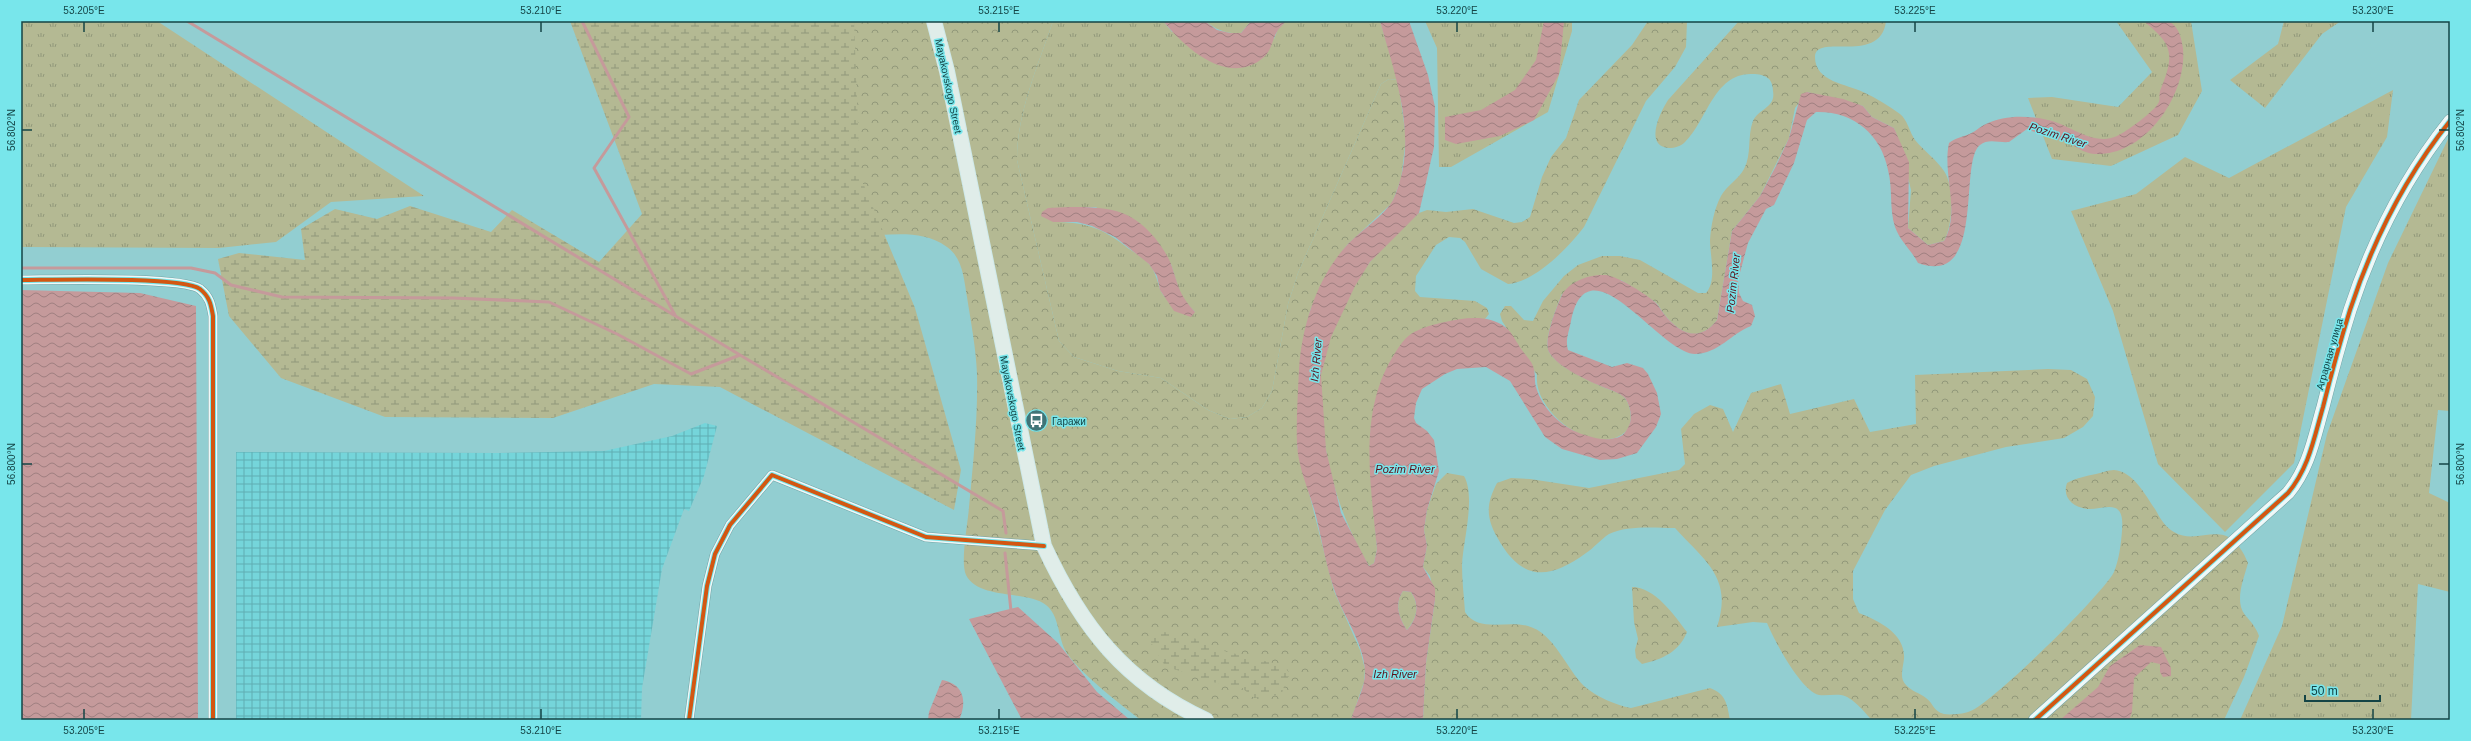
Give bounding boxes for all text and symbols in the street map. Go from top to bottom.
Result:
text: 53.205°E [63,5,105,16]
text: 53.210°E [520,5,562,16]
text: 53.215°E [978,5,1020,16]
text: 53.220°E [1436,5,1478,16]
text: 53.225°E [1894,5,1936,16]
text: 53.230°E [2352,5,2394,16]
street label: Mayakovskogo Street [933,38,964,134]
text: 56.802°N [6,109,17,151]
text: 56.802°N [2455,109,2466,151]
water label: Pozim River [2028,120,2089,150]
water label: Pozim River [1724,252,1742,313]
street label: Аграрная улица [2314,317,2345,391]
water label: Izh River [1308,337,1324,382]
street label: Mayakovskogo Street [998,355,1027,452]
bus stop icon: Гаражи [1024,408,1050,434]
place label: Гаражи [1052,416,1086,427]
text: 56.800°N [6,443,17,485]
text: 56.800°N [2455,443,2466,485]
water label: Pozim River [1375,463,1436,475]
water label: Izh River [1373,668,1418,680]
scale bar [2305,677,2380,703]
text: 50 m [2311,684,2338,698]
text: 53.205°E [63,725,105,736]
text: 53.210°E [520,725,562,736]
text: 53.215°E [978,725,1020,736]
text: 53.220°E [1436,725,1478,736]
text: 53.225°E [1894,725,1936,736]
text: 53.230°E [2352,725,2394,736]

